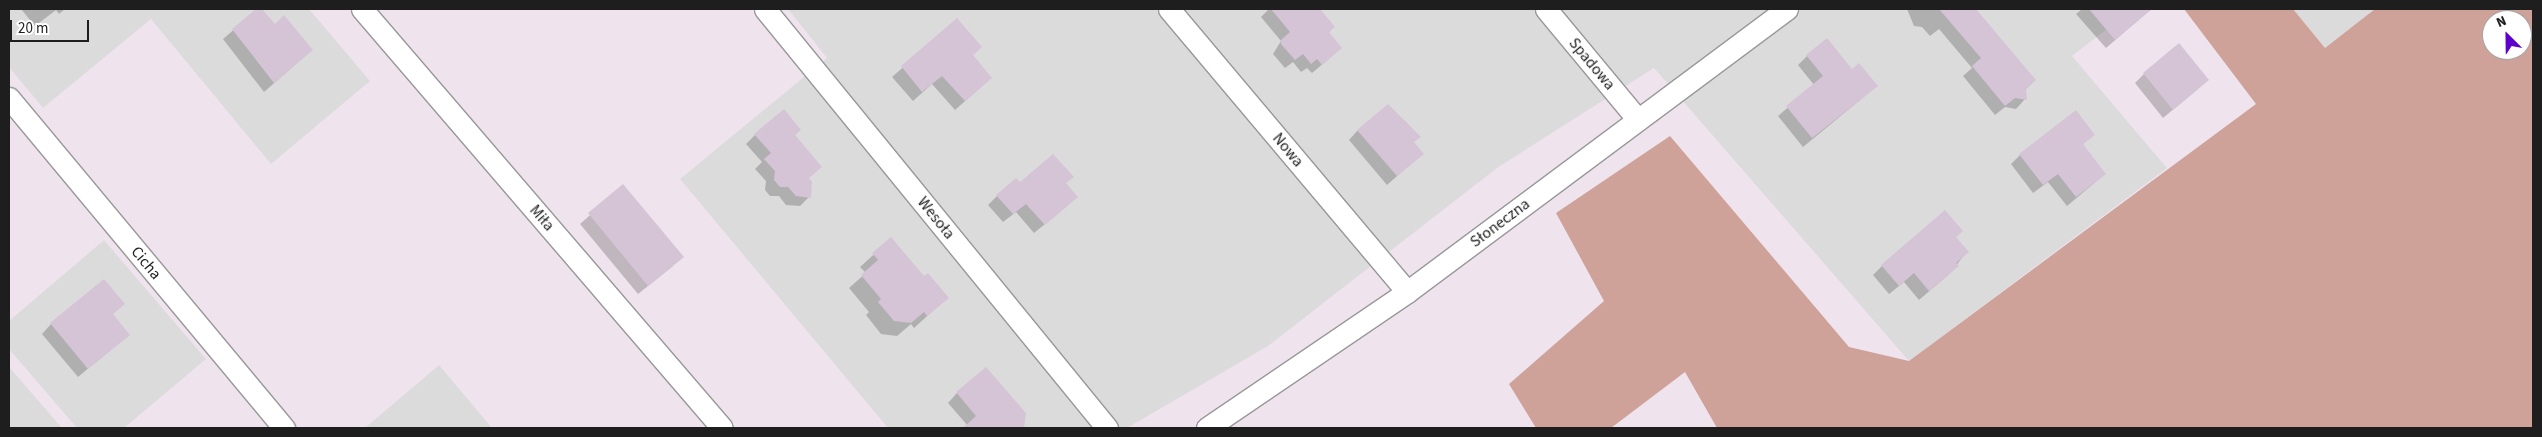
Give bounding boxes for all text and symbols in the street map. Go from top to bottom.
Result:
scale bar [12,10,91,42]
north arrow [2482,10,2532,60]
text: N [2493,11,2510,33]
text: 20 m [18,18,48,39]
street label: Spadowa [1565,34,1619,94]
street label: Nowa [1268,129,1308,171]
street label: Wesoła [913,193,959,243]
street label: Słoneczna [1466,194,1534,252]
street label: Miła [525,201,559,235]
street label: Cicha [127,243,165,283]

